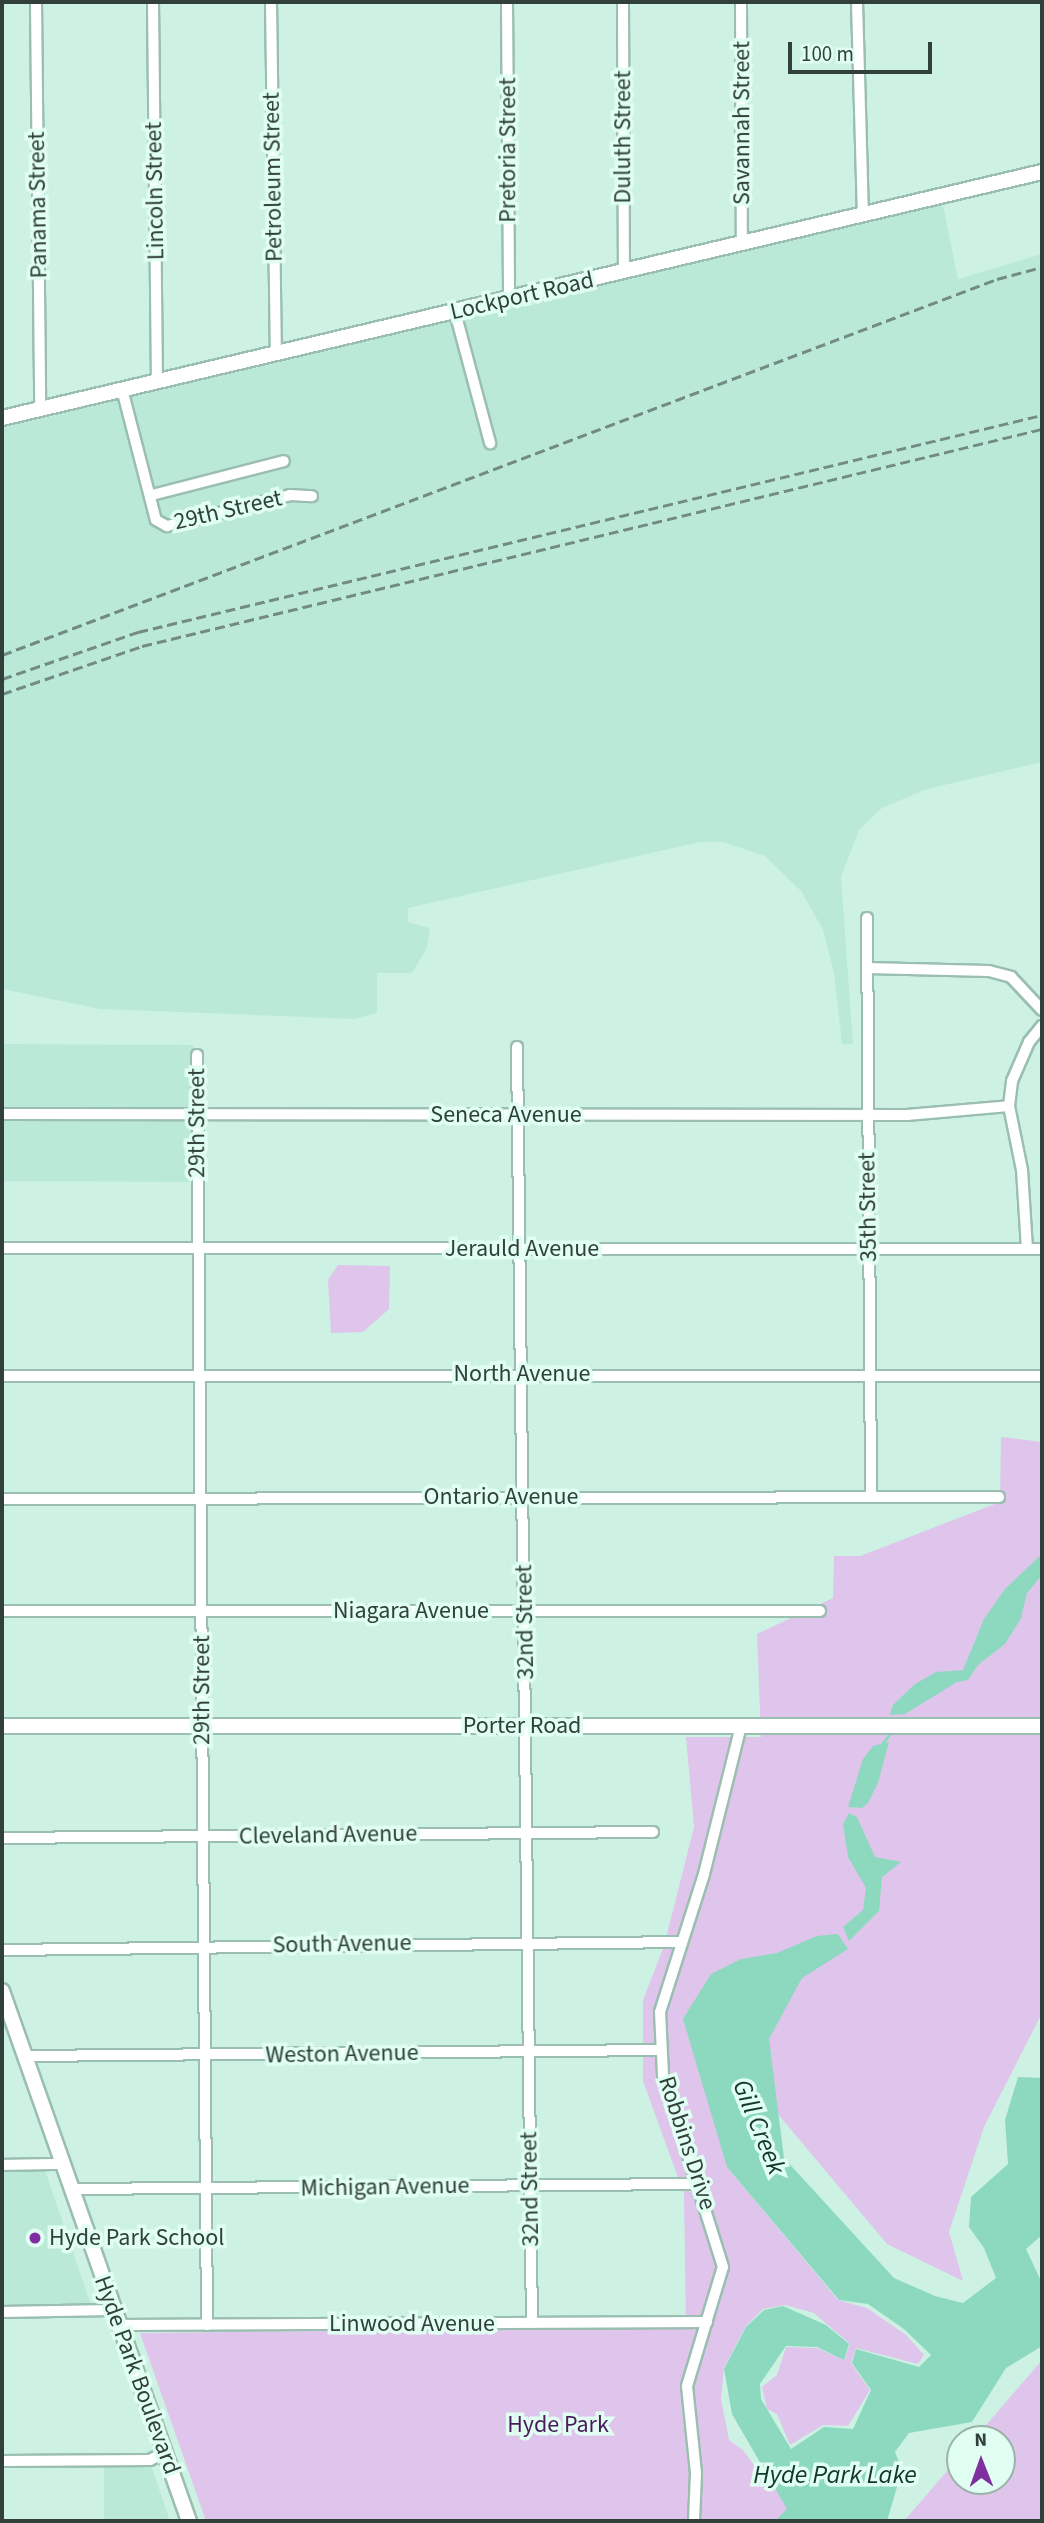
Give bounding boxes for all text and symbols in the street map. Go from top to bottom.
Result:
scale bar [792,28,936,72]
text: 100 m [801,39,854,69]
street label: Savannah Street [728,41,756,205]
street label: Duluth Street [609,70,637,204]
street label: Pretoria Street [494,77,522,223]
street label: Petroleum Street [257,92,289,262]
street label: Lincoln Street [139,122,171,260]
street label: Panama Street [22,131,54,279]
street label: Lockport Road [447,266,597,326]
street label: 29th Street [171,484,285,536]
street label: 29th Street [183,1068,211,1178]
street label: Seneca Avenue [430,1101,582,1129]
street label: 35th Street [853,1152,883,1262]
street label: Jerauld Avenue [445,1235,599,1263]
street label: North Avenue [454,1360,590,1388]
street label: Ontario Avenue [424,1483,578,1511]
street label: 32nd Street [510,1564,540,1680]
street label: Niagara Avenue [333,1597,489,1625]
street label: 29th Street [188,1635,216,1745]
street label: Porter Road [463,1712,581,1740]
street label: Cleveland Avenue [239,1819,417,1851]
street label: South Avenue [272,1928,412,1960]
street label: Weston Avenue [265,2038,419,2070]
street label: Robbins Drive [652,2073,722,2213]
water label: Gill Creek [726,2075,792,2179]
street label: 32nd Street [515,2131,545,2247]
street label: Michigan Avenue [300,2171,470,2203]
place label: Hyde Park School [49,2224,224,2252]
marker: Hyde Park School [27,2230,43,2246]
street label: Hyde Park Boulevard [88,2272,186,2478]
street label: Linwood Avenue [329,2310,495,2338]
park label: Hyde Park [507,2411,609,2439]
north arrow [946,2425,1016,2495]
text: N [974,2427,987,2454]
water label: Hyde Park Lake [753,2459,917,2491]

